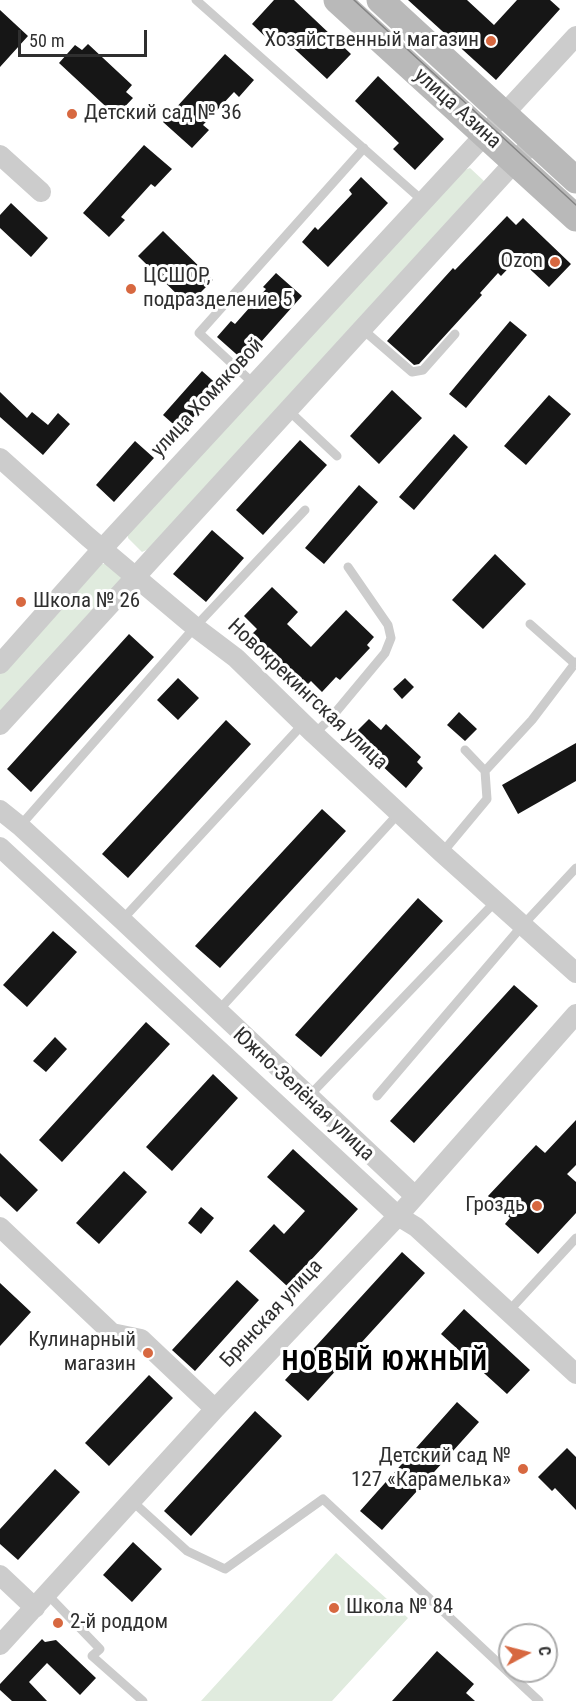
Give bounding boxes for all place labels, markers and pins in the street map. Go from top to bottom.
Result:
place label: Хозяйственный магазин [264,28,479,54]
marker: Хозяйственный магазин [484,34,498,48]
place label: Детский сад № 36 [84,101,242,127]
marker: Детский сад № 36 [65,107,79,121]
place label: Ozon [501,249,543,275]
marker: Ozon [548,255,562,269]
place label: ЦСШОР, подразделение 5 [143,264,293,314]
marker: ЦСШОР, подразделение 5 [124,282,138,296]
place label: Школа № 26 [33,589,140,615]
marker: Школа № 26 [14,595,28,609]
place label: Гроздь [465,1193,525,1219]
marker: Гроздь [530,1199,544,1213]
place label: Кулинарный магазин [28,1328,136,1378]
marker: Кулинарный магазин [141,1346,155,1360]
place label: Детский сад № 127 «Карамелька» [351,1444,511,1494]
marker: Детский сад № 127 «Карамелька» [516,1462,530,1476]
place label: Школа № 84 [346,1595,453,1621]
marker: Школа № 84 [327,1601,341,1615]
place label: 2-й роддом [70,1610,168,1636]
marker: 2-й роддом [51,1616,65,1630]

